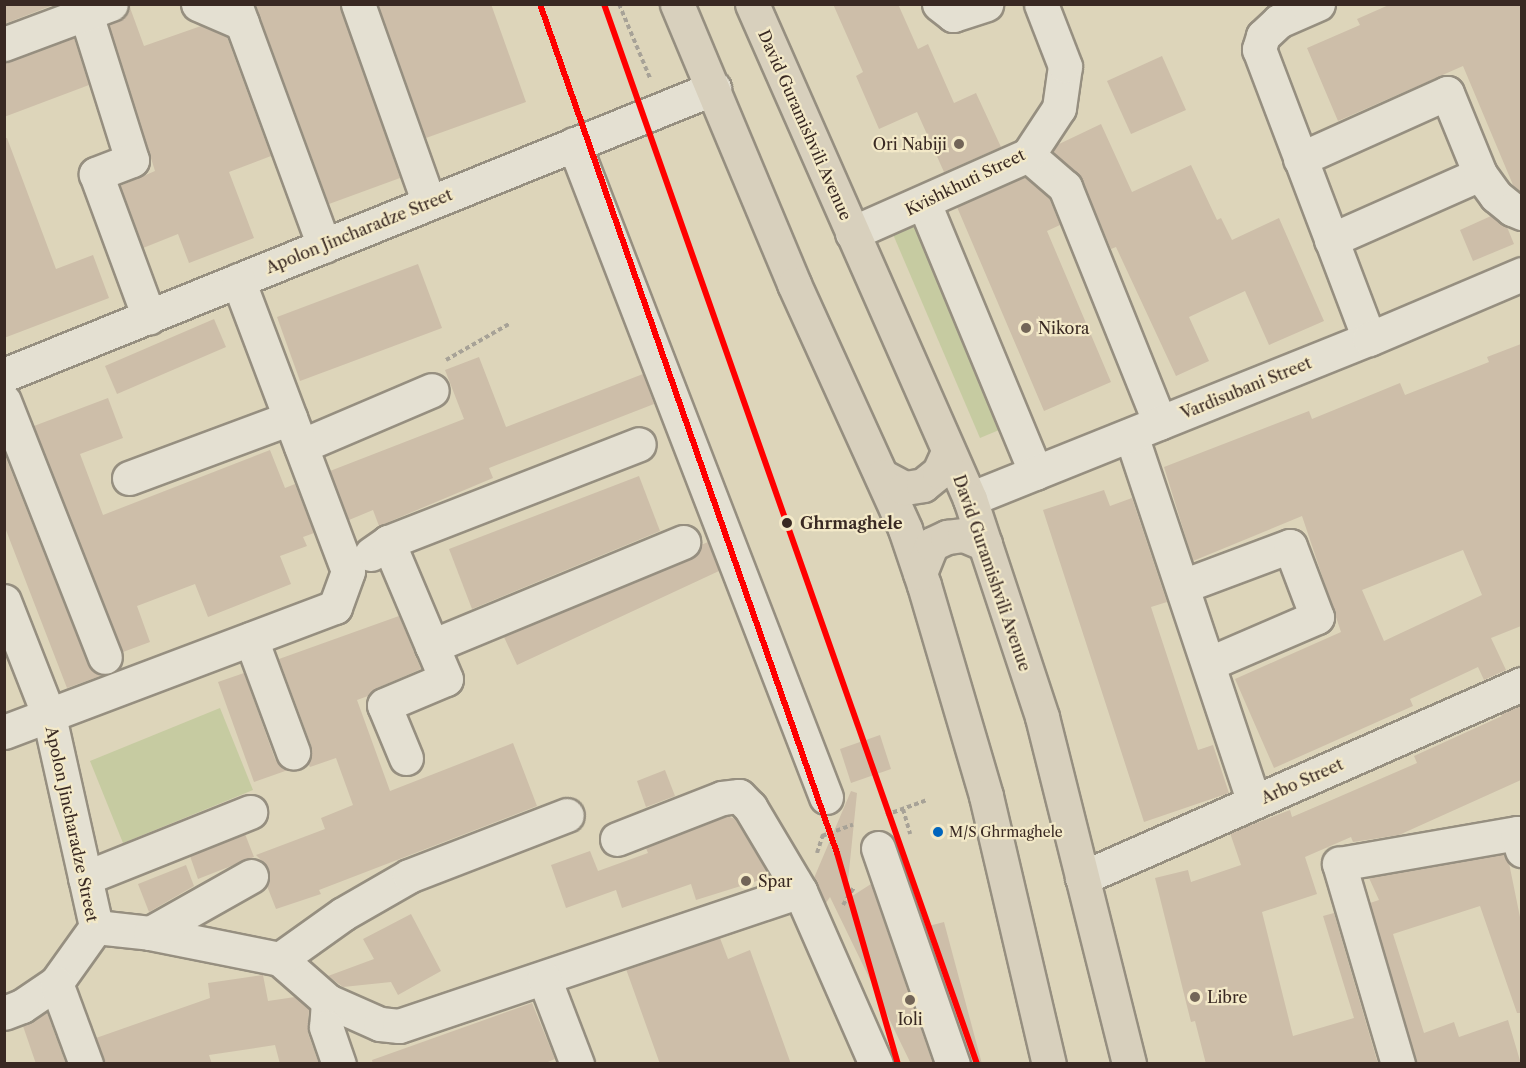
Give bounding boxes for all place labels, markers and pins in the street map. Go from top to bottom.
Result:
place label: Ori Nabiji [873,134,947,154]
marker: Ori Nabiji [952,137,966,151]
place label: Nikora [1038,318,1090,338]
marker: Nikora [1019,321,1033,335]
place label: Ghrmaghele [800,513,903,533]
marker: Ghrmaghele [778,514,796,532]
place label: M/S Ghrmaghele [949,824,1063,840]
marker: M/S Ghrmaghele [932,826,944,838]
place label: Spar [758,871,793,891]
marker: Spar [739,874,753,888]
place label: Libre [1207,987,1247,1007]
marker: Libre [1188,990,1202,1004]
marker: Ioli [903,993,917,1007]
place label: Ioli [897,1009,923,1029]

